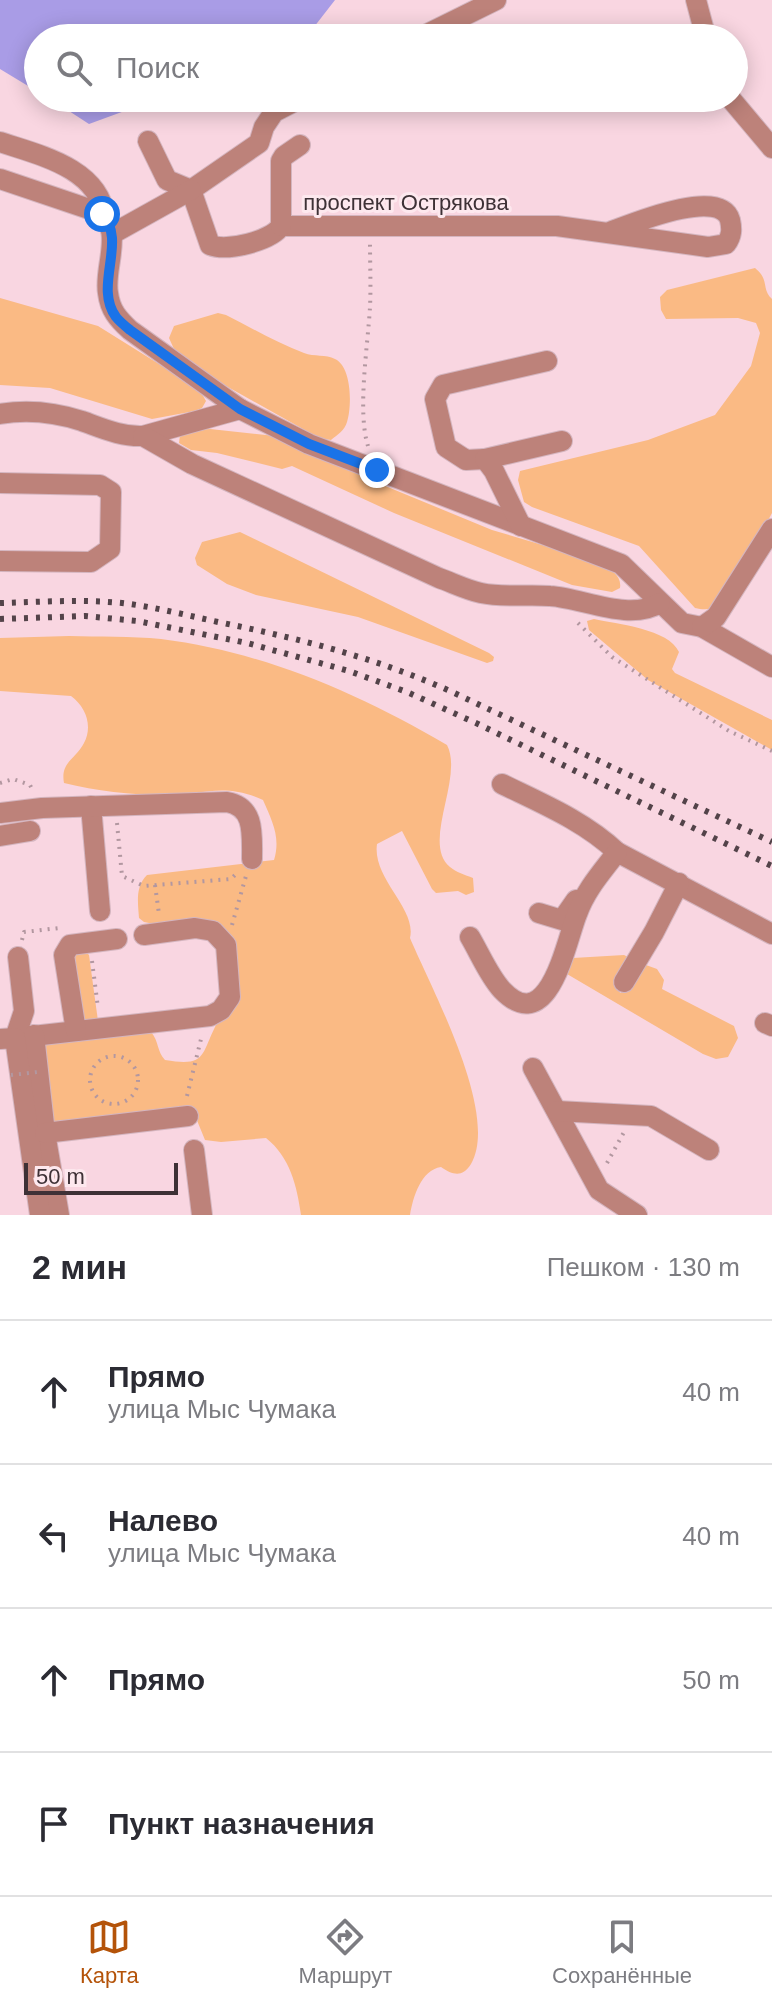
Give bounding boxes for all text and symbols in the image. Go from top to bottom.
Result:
search box [24,24,748,112]
icon: search [52,46,96,90]
text: Поиск [116,51,199,84]
street label: проспект Острякова [303,190,509,215]
route start [84,196,120,232]
route end [359,452,395,488]
scale bar [24,1159,178,1195]
text: 50 m [36,1164,85,1189]
text: 2 мин [32,1248,127,1286]
text: Пешком · 130 m [547,1252,740,1282]
text: Прямо [108,1360,205,1393]
icon: ahead [32,1370,76,1414]
text: 40 m [682,1377,740,1407]
text: улица Мыс Чумака [108,1394,336,1424]
text: Налево [108,1504,218,1537]
icon: left [32,1514,76,1558]
text: 40 m [682,1521,740,1551]
text: улица Мыс Чумака [108,1538,336,1568]
icon: ahead [32,1658,76,1702]
text: Прямо [108,1663,205,1696]
text: 50 m [682,1665,740,1695]
icon: arrive [32,1802,76,1846]
text: Пункт назначения [108,1807,375,1840]
tab: Карта [80,1915,139,1989]
tab: Маршрут [299,1915,392,1989]
tab: Сохранённые [552,1915,692,1989]

